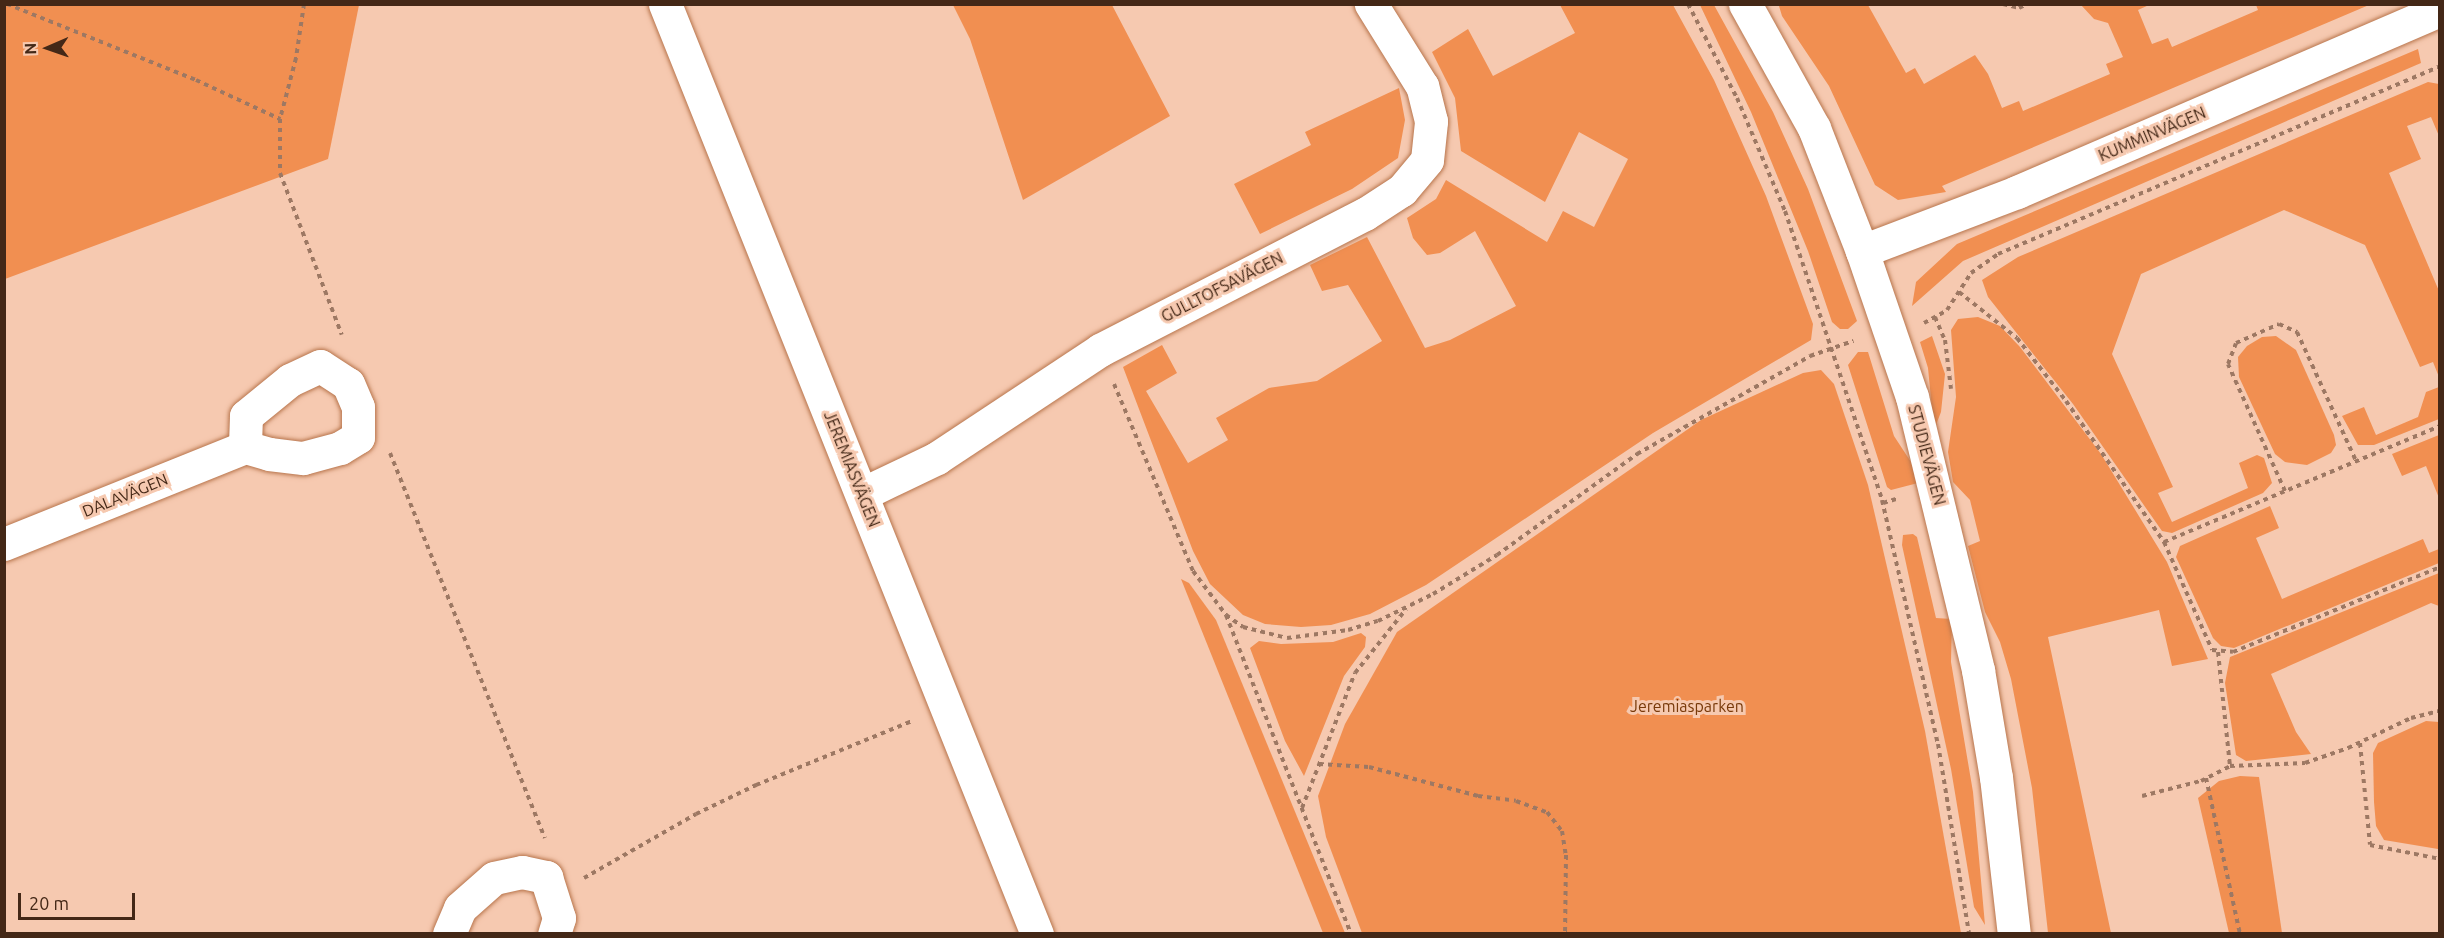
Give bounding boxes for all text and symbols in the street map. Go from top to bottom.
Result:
north arrow [18,18,78,78]
text: N [21,42,39,55]
street label: KUMMINVÄGEN [2096,103,2208,165]
street label: GULLTOFSAVÄGEN [1158,248,1286,326]
street label: STUDIEVÄGEN [1904,403,1950,507]
street label: JEREMIASVÄGEN [820,408,884,530]
street label: DALAVÄGEN [80,469,170,521]
park label: Jeremiasparken [1630,696,1744,716]
scale bar [21,881,138,919]
text: 20 m [29,893,69,913]

